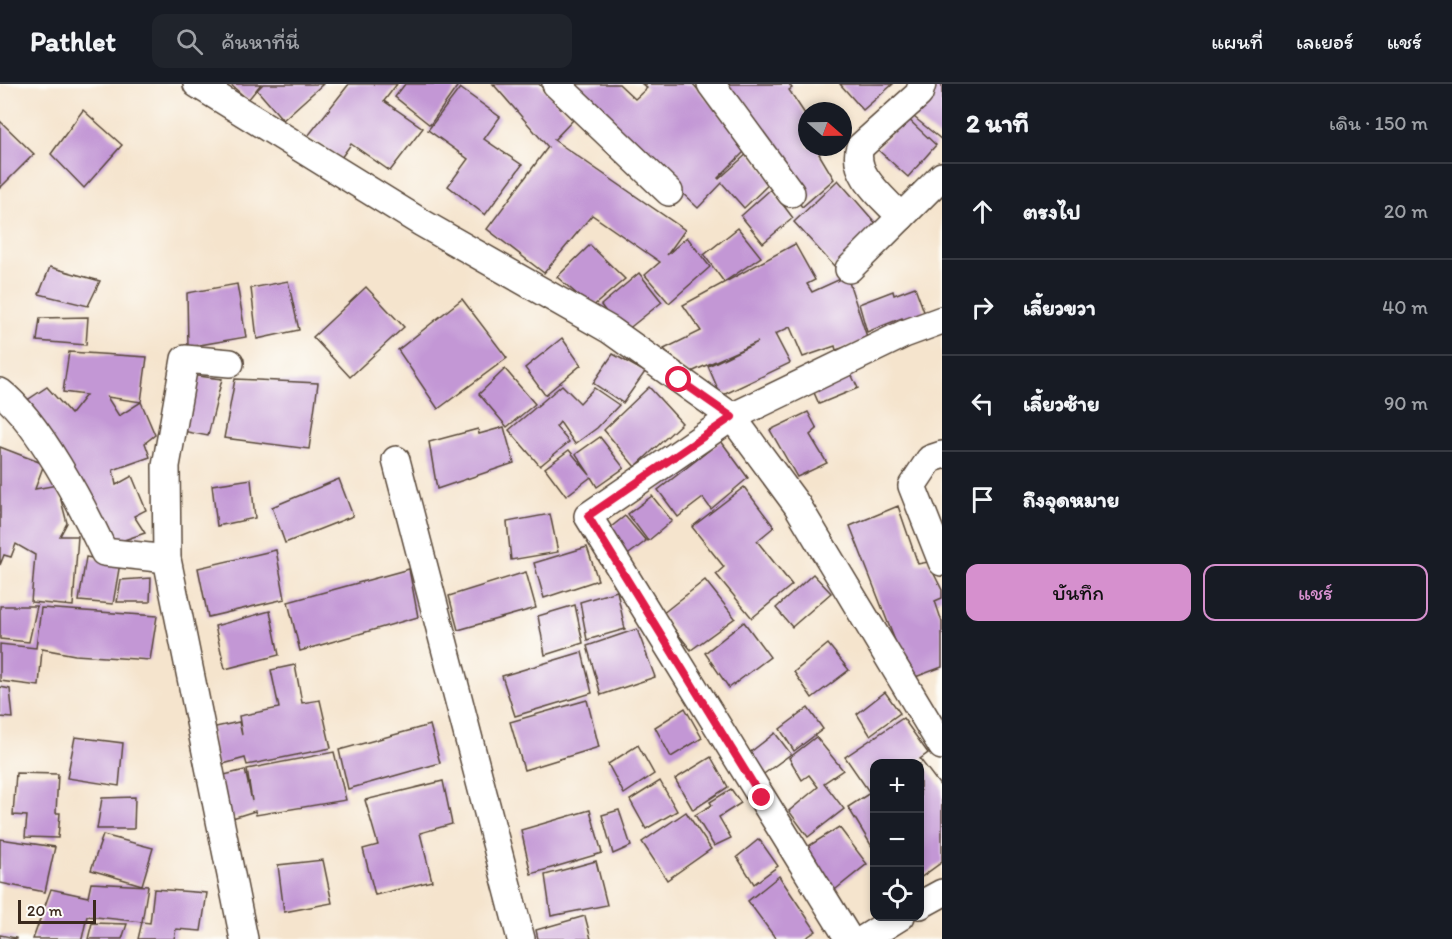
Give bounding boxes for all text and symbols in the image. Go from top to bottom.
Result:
search box [152,14,572,68]
text: Pathlet [30,24,116,58]
icon: search [173,25,206,58]
text: ค้นหาที่นี่ [221,28,299,55]
text: แผนที่ [1211,29,1263,54]
text: เลเยอร์ [1296,29,1354,54]
text: แชร์ [1387,29,1422,54]
north arrow [798,102,852,156]
text: 2 นาที [966,107,1029,139]
text: เดิน · 150 m [1329,111,1428,135]
icon: ahead [966,195,999,228]
text: ตรงไป [1023,198,1081,225]
text: 20 m [1384,199,1428,223]
icon: right [966,291,999,324]
text: เลี้ยวขวา [1023,294,1096,321]
text: 40 m [1382,295,1428,319]
route start [665,366,691,392]
icon: left [966,387,999,420]
text: เลี้ยวซ้าย [1023,390,1099,417]
text: 90 m [1384,391,1428,415]
icon: arrive [966,483,999,516]
text: ถึงจุดหมาย [1023,486,1119,513]
button: บันทึก [966,564,1191,621]
button: แชร์ [1203,564,1428,621]
map controls [870,759,924,921]
button: + [870,759,924,813]
route end [748,784,774,810]
button: − [870,813,924,867]
button: locate [870,867,924,921]
scale bar [18,897,96,924]
text: 20 m [27,901,62,920]

